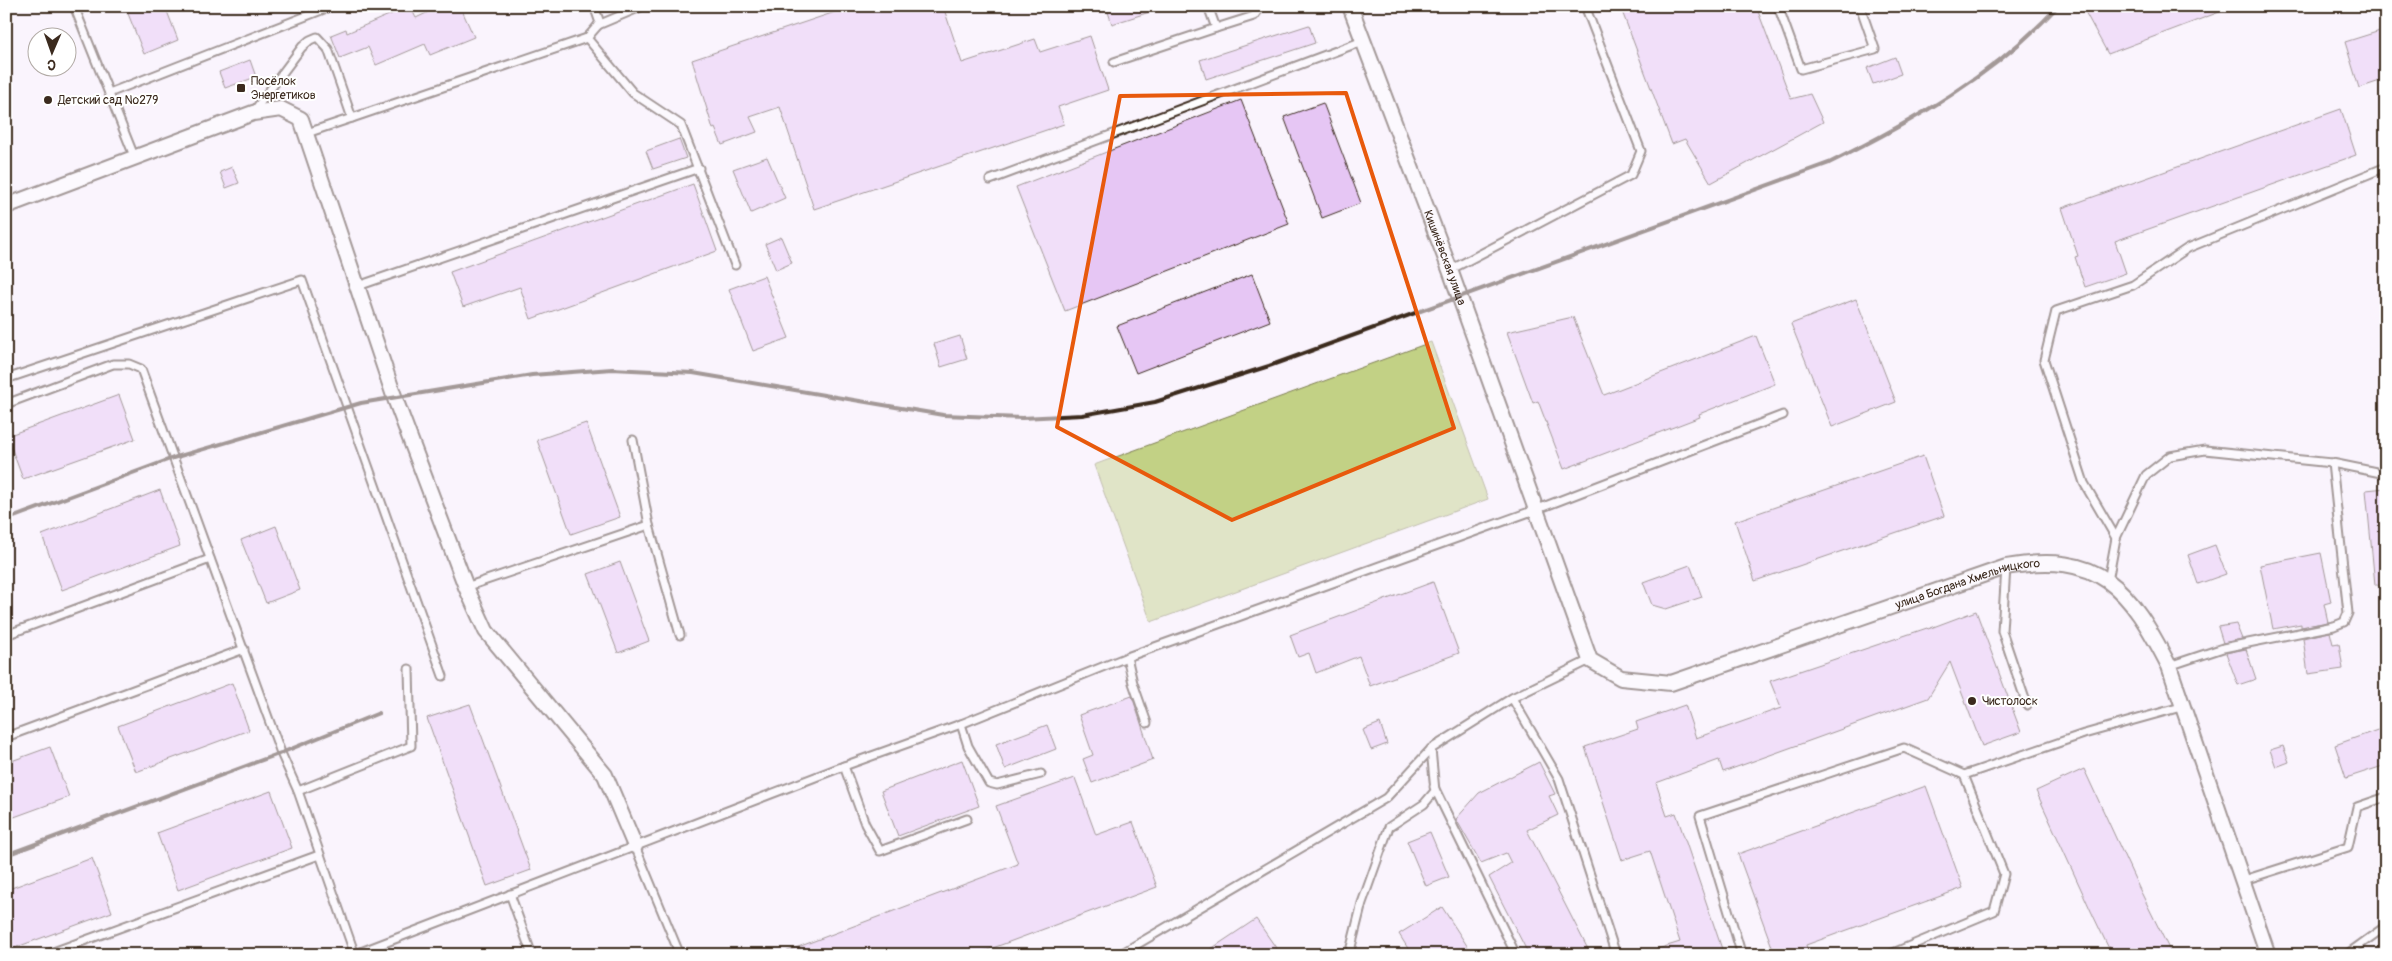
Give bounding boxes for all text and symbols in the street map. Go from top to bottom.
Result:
north arrow [28,28,78,78]
text: С [47,56,56,73]
place label: Посёлок Энергетиков [251,74,316,103]
marker: Посёлок Энергетиков [235,82,247,94]
place label: Детский сад №279 [57,93,158,108]
marker: Детский сад №279 [42,94,54,106]
street label: Кишинёвская улица [1420,208,1469,308]
street label: улица Богдана Хмельницкого [1892,556,2041,613]
place label: Чистолоск [1982,694,2038,709]
marker: Чистолоск [1966,695,1978,707]

